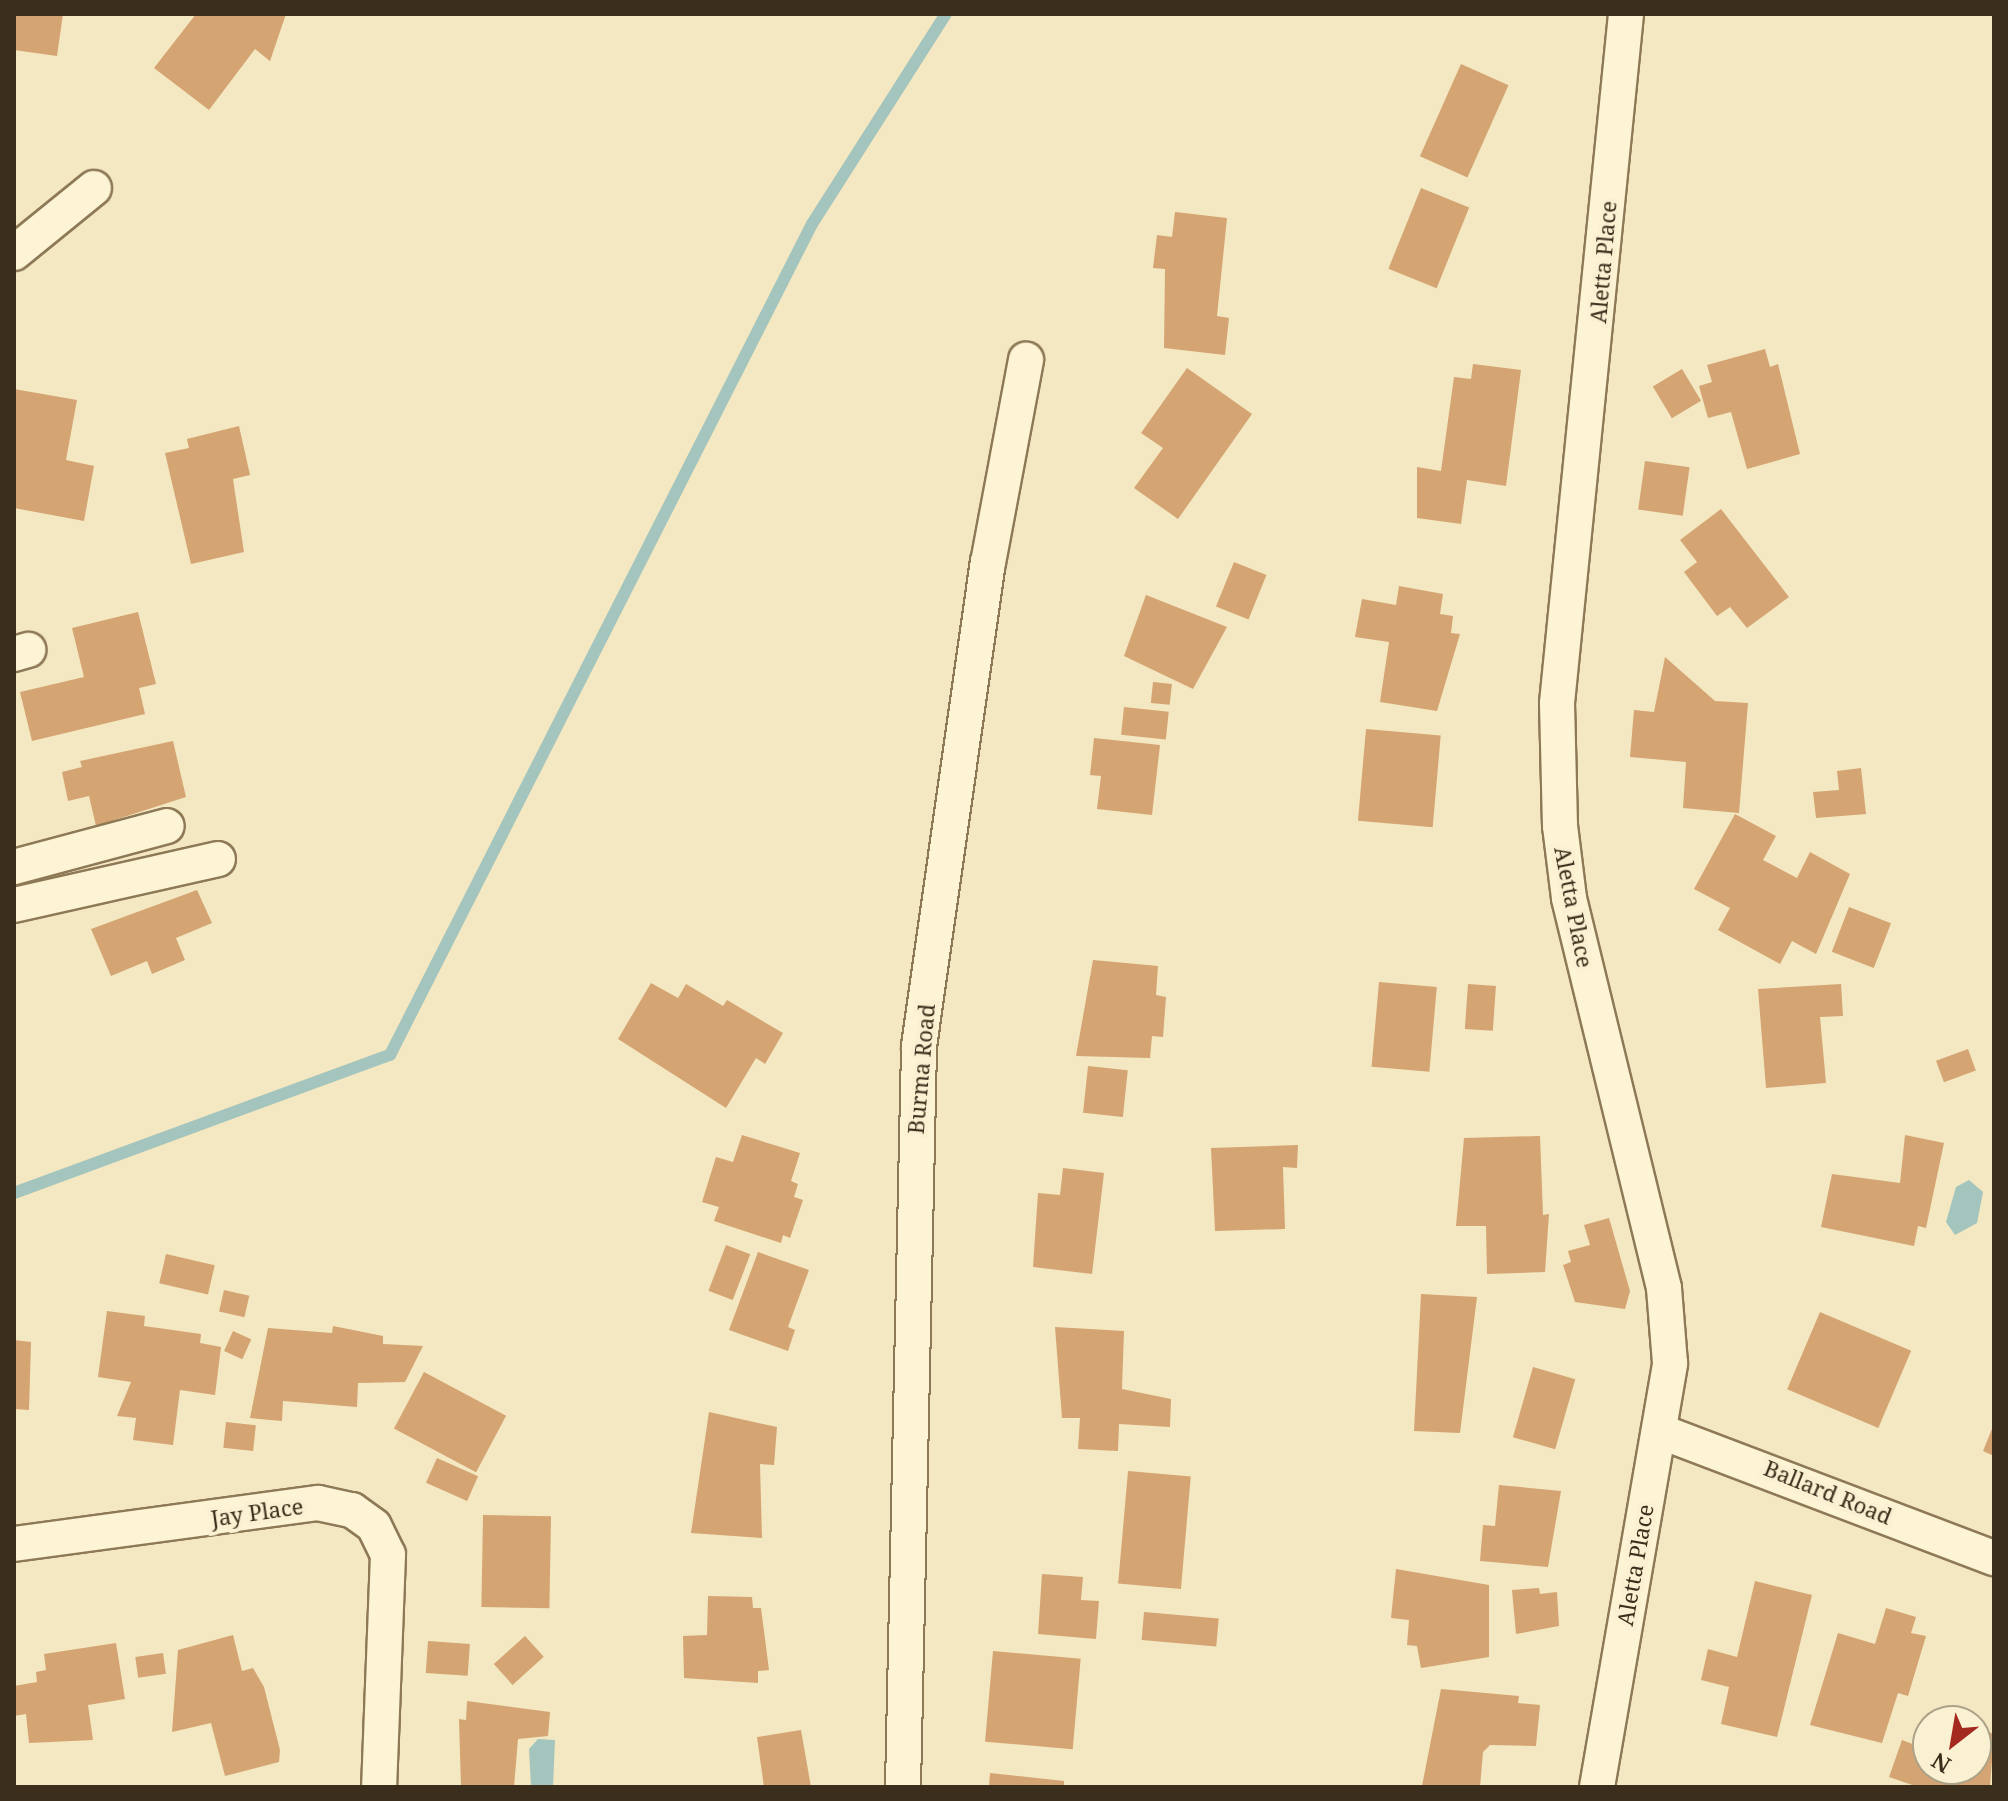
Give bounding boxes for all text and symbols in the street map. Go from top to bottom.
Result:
street label: Aletta Place [1584,200,1622,324]
street label: Aletta Place [1549,844,1599,970]
street label: Burma Road [902,1003,940,1135]
street label: Ballard Road [1760,1454,1896,1530]
street label: Jay Place [209,1492,305,1532]
street label: Aletta Place [1611,1502,1659,1628]
north arrow [1912,1705,1992,1785]
text: N [1926,1747,1956,1781]

